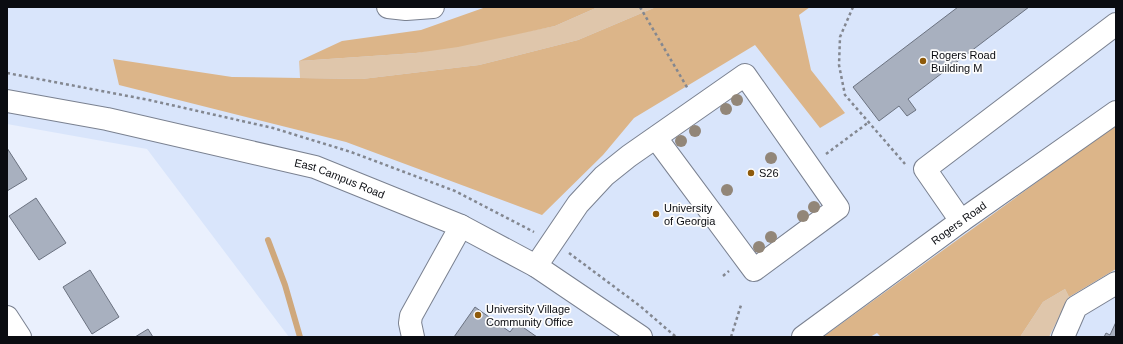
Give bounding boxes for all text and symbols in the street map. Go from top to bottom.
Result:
place label: Rogers Road Building M [931,49,996,74]
marker: Rogers Road Building M [918,56,928,66]
street label: East Campus Road [293,156,386,201]
place label: S26 [759,167,779,179]
marker: S26 [746,168,756,178]
street label: Rogers Road [929,199,989,247]
place label: University of Georgia [664,202,716,227]
marker: University of Georgia [651,209,661,219]
place label: University Village Community Office [486,303,573,328]
marker: University Village Community Office [473,310,483,320]

